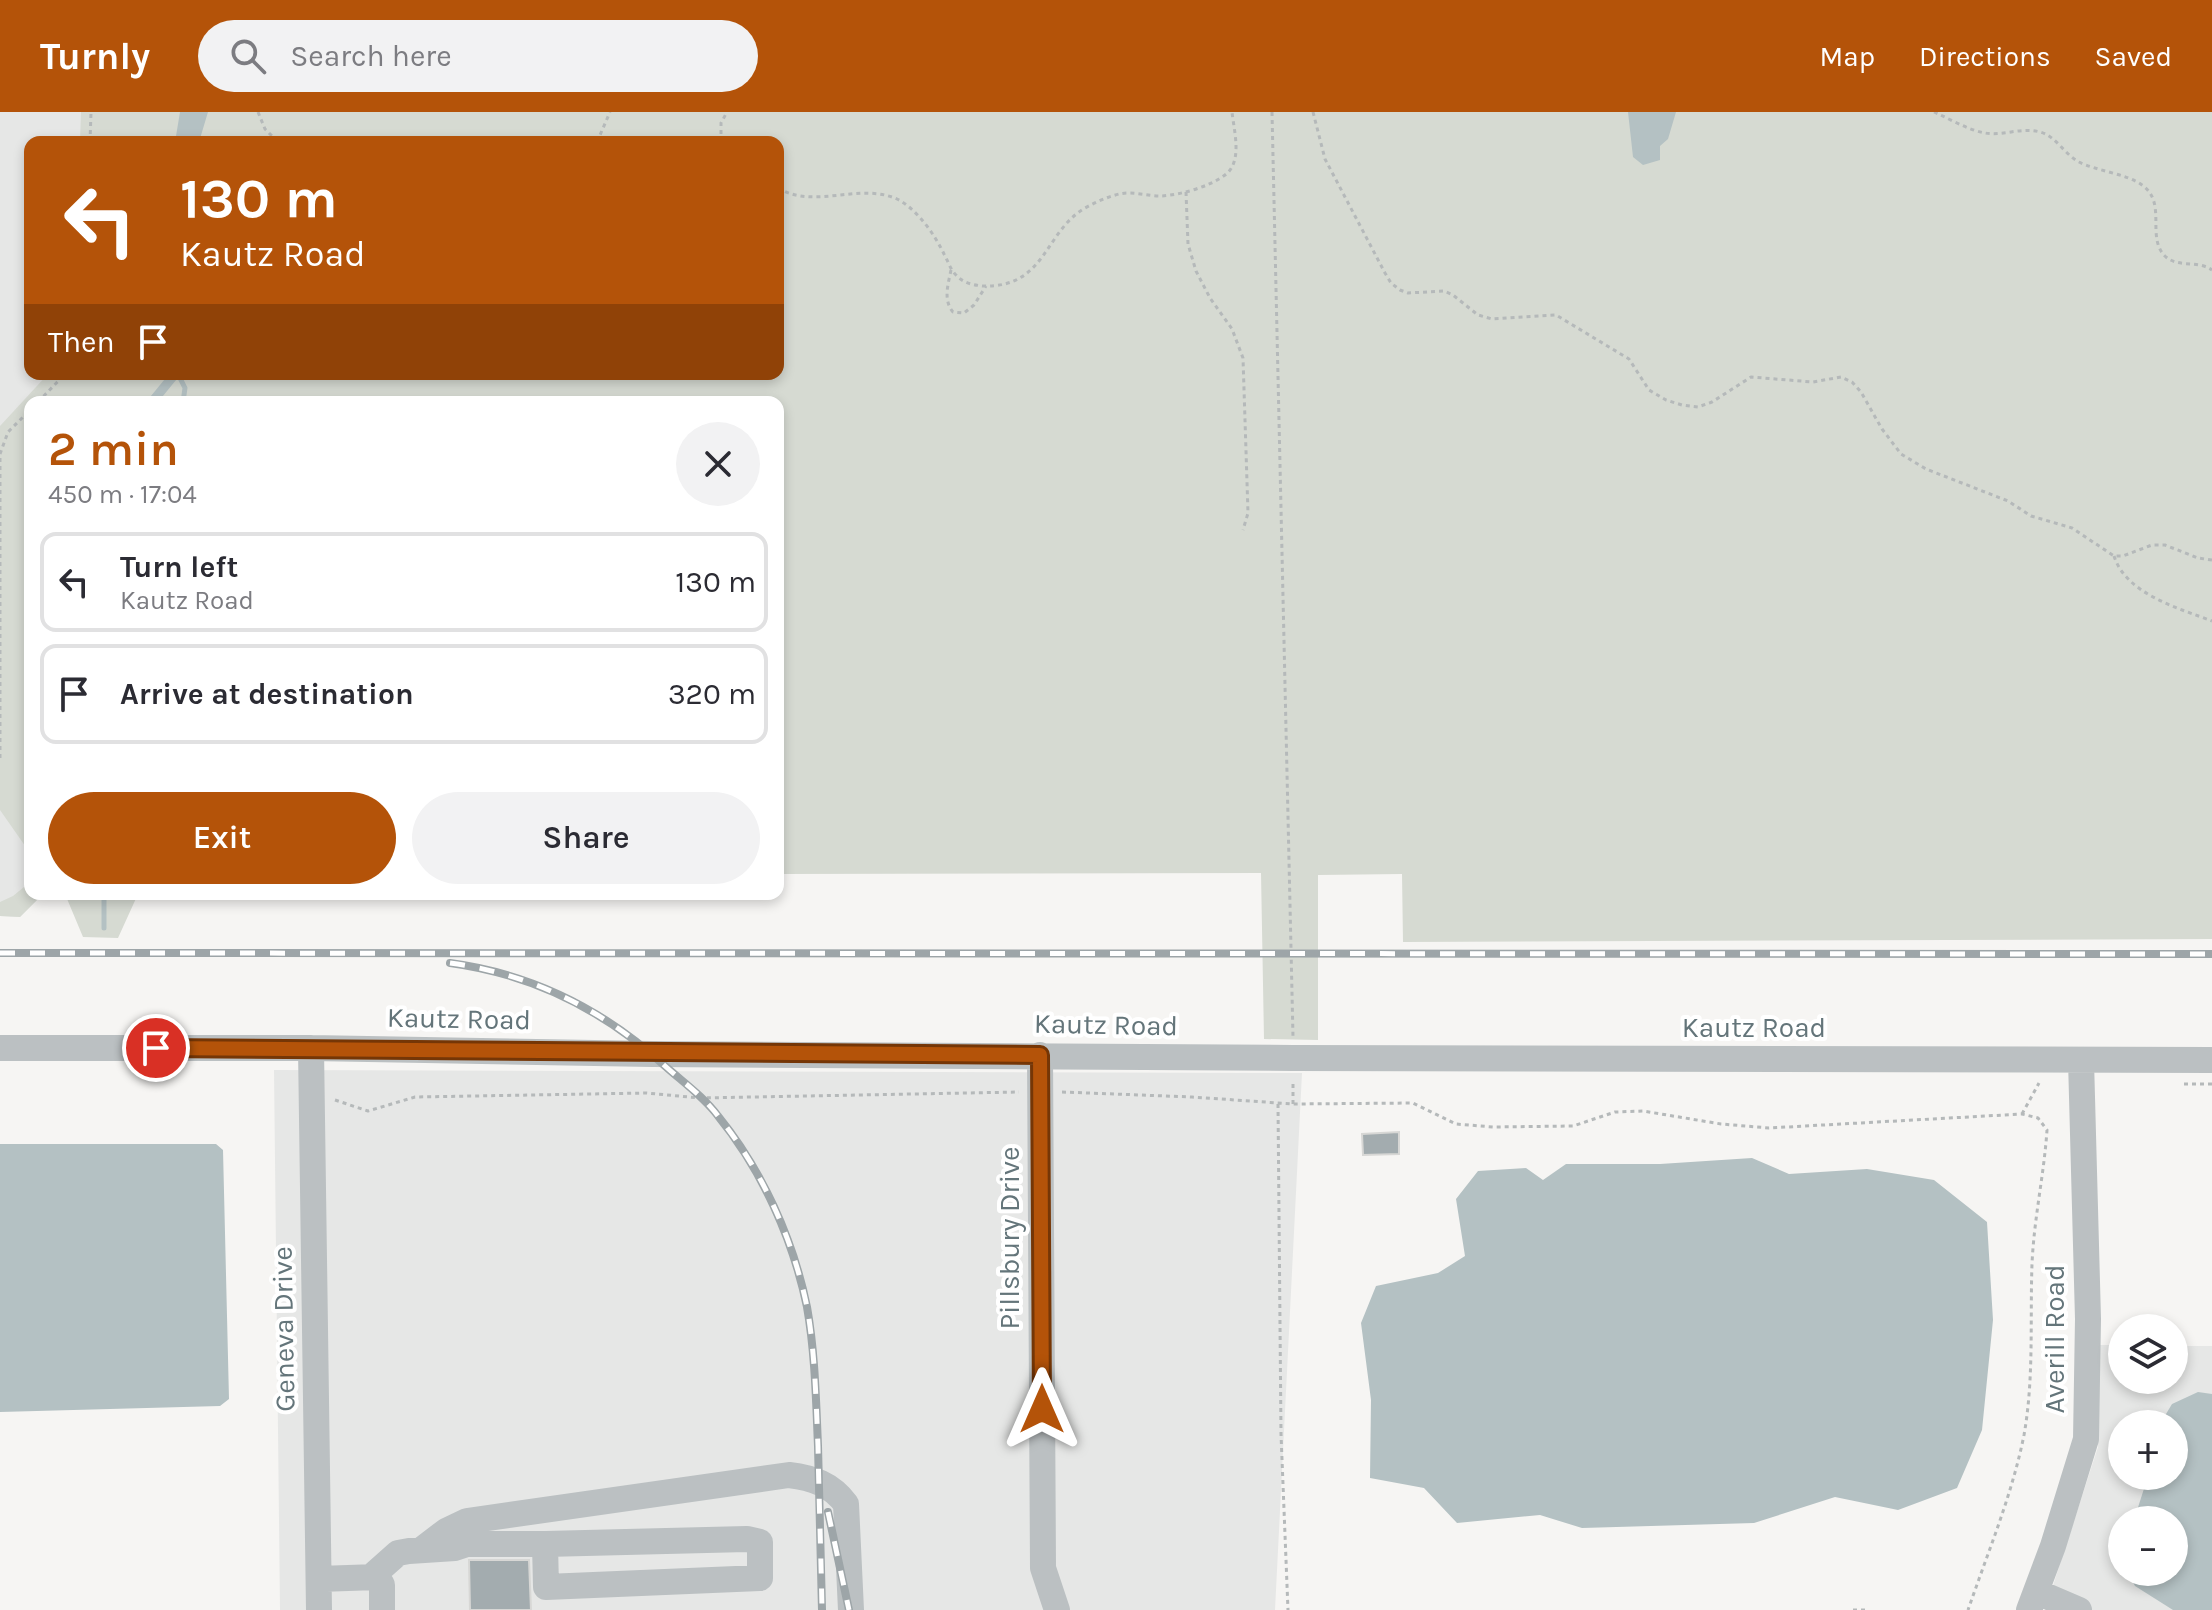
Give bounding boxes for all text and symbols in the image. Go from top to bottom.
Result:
search box [198,20,758,92]
text: Turnly [40,34,150,79]
icon: search [226,34,270,78]
text: Search here [290,38,452,74]
text: Map [1820,40,1875,73]
text: Directions [1919,40,2051,73]
text: Saved [2095,40,2172,73]
text: 130 m [180,166,338,231]
icon: left [48,168,152,272]
text: Kautz Road [180,233,366,275]
icon: arrive [131,320,175,364]
text: Then [48,324,115,360]
text: 2 min [48,421,179,477]
button: close [676,422,760,506]
text: 450 m · 17:04 [48,479,197,510]
text: Turn left [120,549,238,585]
icon: left [52,560,96,604]
text: 130 m [675,564,756,600]
text: Kautz Road [120,585,254,616]
icon: arrive [52,672,96,716]
text: Arrive at destination [120,676,414,712]
text: 320 m [668,676,756,712]
button: Exit [48,792,396,884]
button: Share [412,792,760,884]
street label: Kautz Road [387,1001,531,1036]
street label: Kautz Road [1034,1007,1178,1042]
street label: Kautz Road [1682,1011,1826,1044]
pin [122,1014,190,1082]
icon: arrive [134,1026,178,1070]
street label: Pillsbury Drive [993,1147,1026,1329]
street label: Geneva Drive [266,1246,301,1412]
street label: Averill Road [2038,1264,2071,1414]
map controls [2108,1314,2188,1586]
button: layers [2108,1314,2188,1394]
position arrow [1000,1367,1084,1451]
button: + [2108,1410,2188,1490]
button: − [2108,1506,2188,1586]

